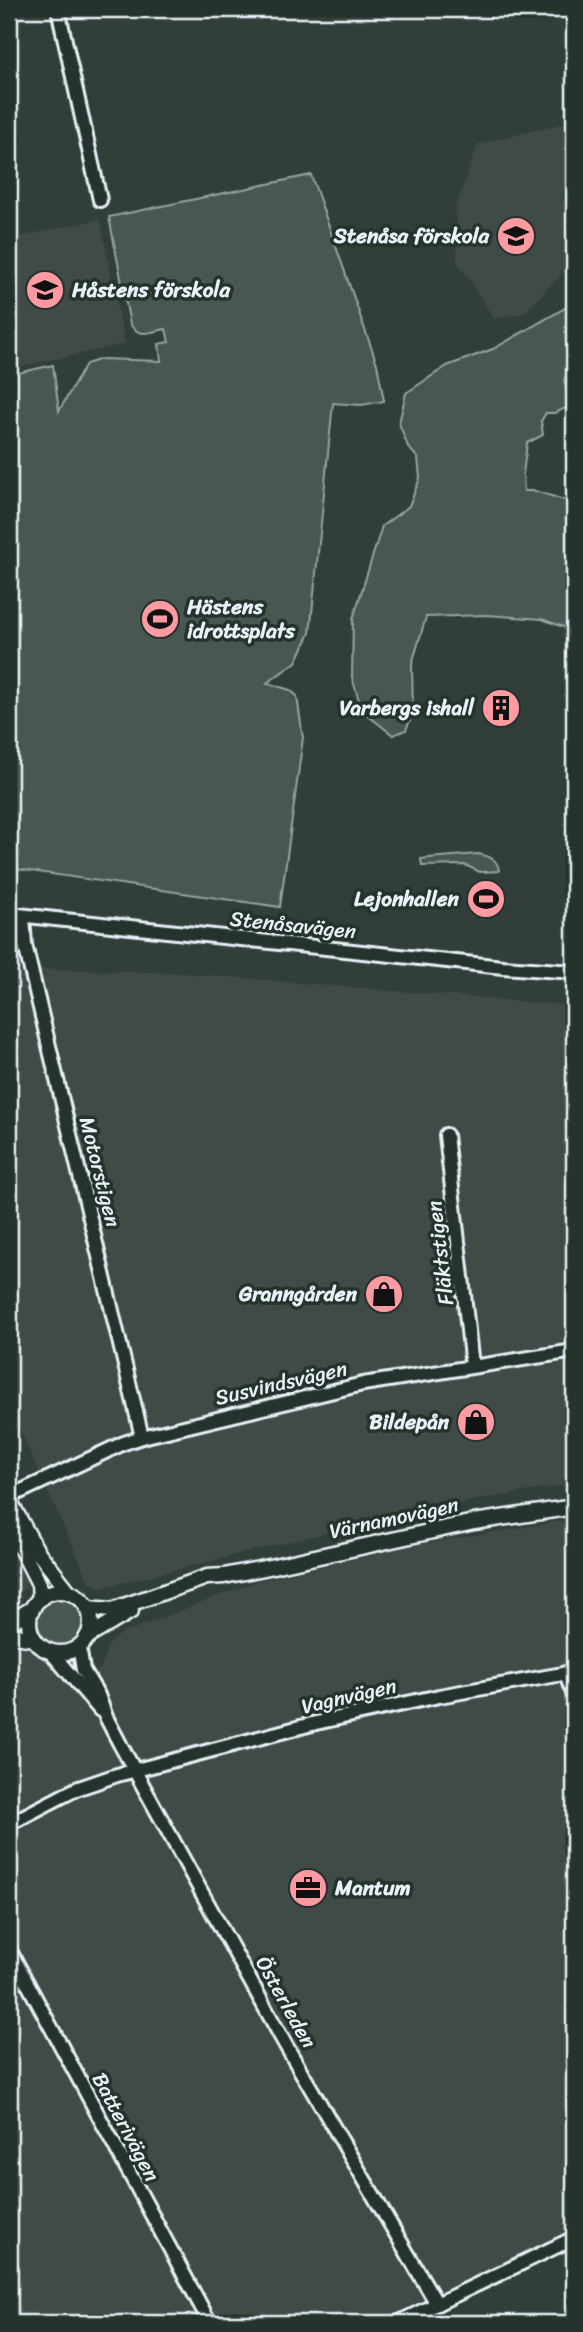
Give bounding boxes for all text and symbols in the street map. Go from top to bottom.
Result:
school or university icon: Stenåsa förskola [495,215,537,257]
place label: Stenåsa förskola [333,217,490,255]
school or university icon: Håstens förskola [24,269,66,311]
place label: Håstens förskola [71,271,231,309]
place label: Hästens idrottsplats [186,588,296,650]
sports icon: Hästens idrottsplats [139,598,181,640]
building icon: Varbergs ishall [480,687,522,729]
place label: Varbergs ishall [340,689,475,727]
sports icon: Lejonhallen [465,878,507,920]
place label: Lejonhallen [354,880,460,918]
street label: Stenåsavägen [228,899,358,951]
street label: Motorstigen [68,1113,132,1231]
street label: Fläktstigen [415,1199,465,1307]
shop icon: Granngården [363,1273,405,1315]
place label: Granngården [238,1275,358,1313]
street label: Susvindsvägen [211,1349,351,1417]
shop icon: Bildepån [455,1401,497,1443]
place label: Bildepån [369,1403,450,1441]
street label: Värnamovägen [326,1486,462,1550]
street label: Vagnvägen [298,1667,400,1725]
office icon: Mantum [287,1867,329,1909]
place label: Mantum [334,1869,411,1907]
street label: Österleden [245,1949,327,2055]
street label: Batterivägen [81,2065,171,2189]

